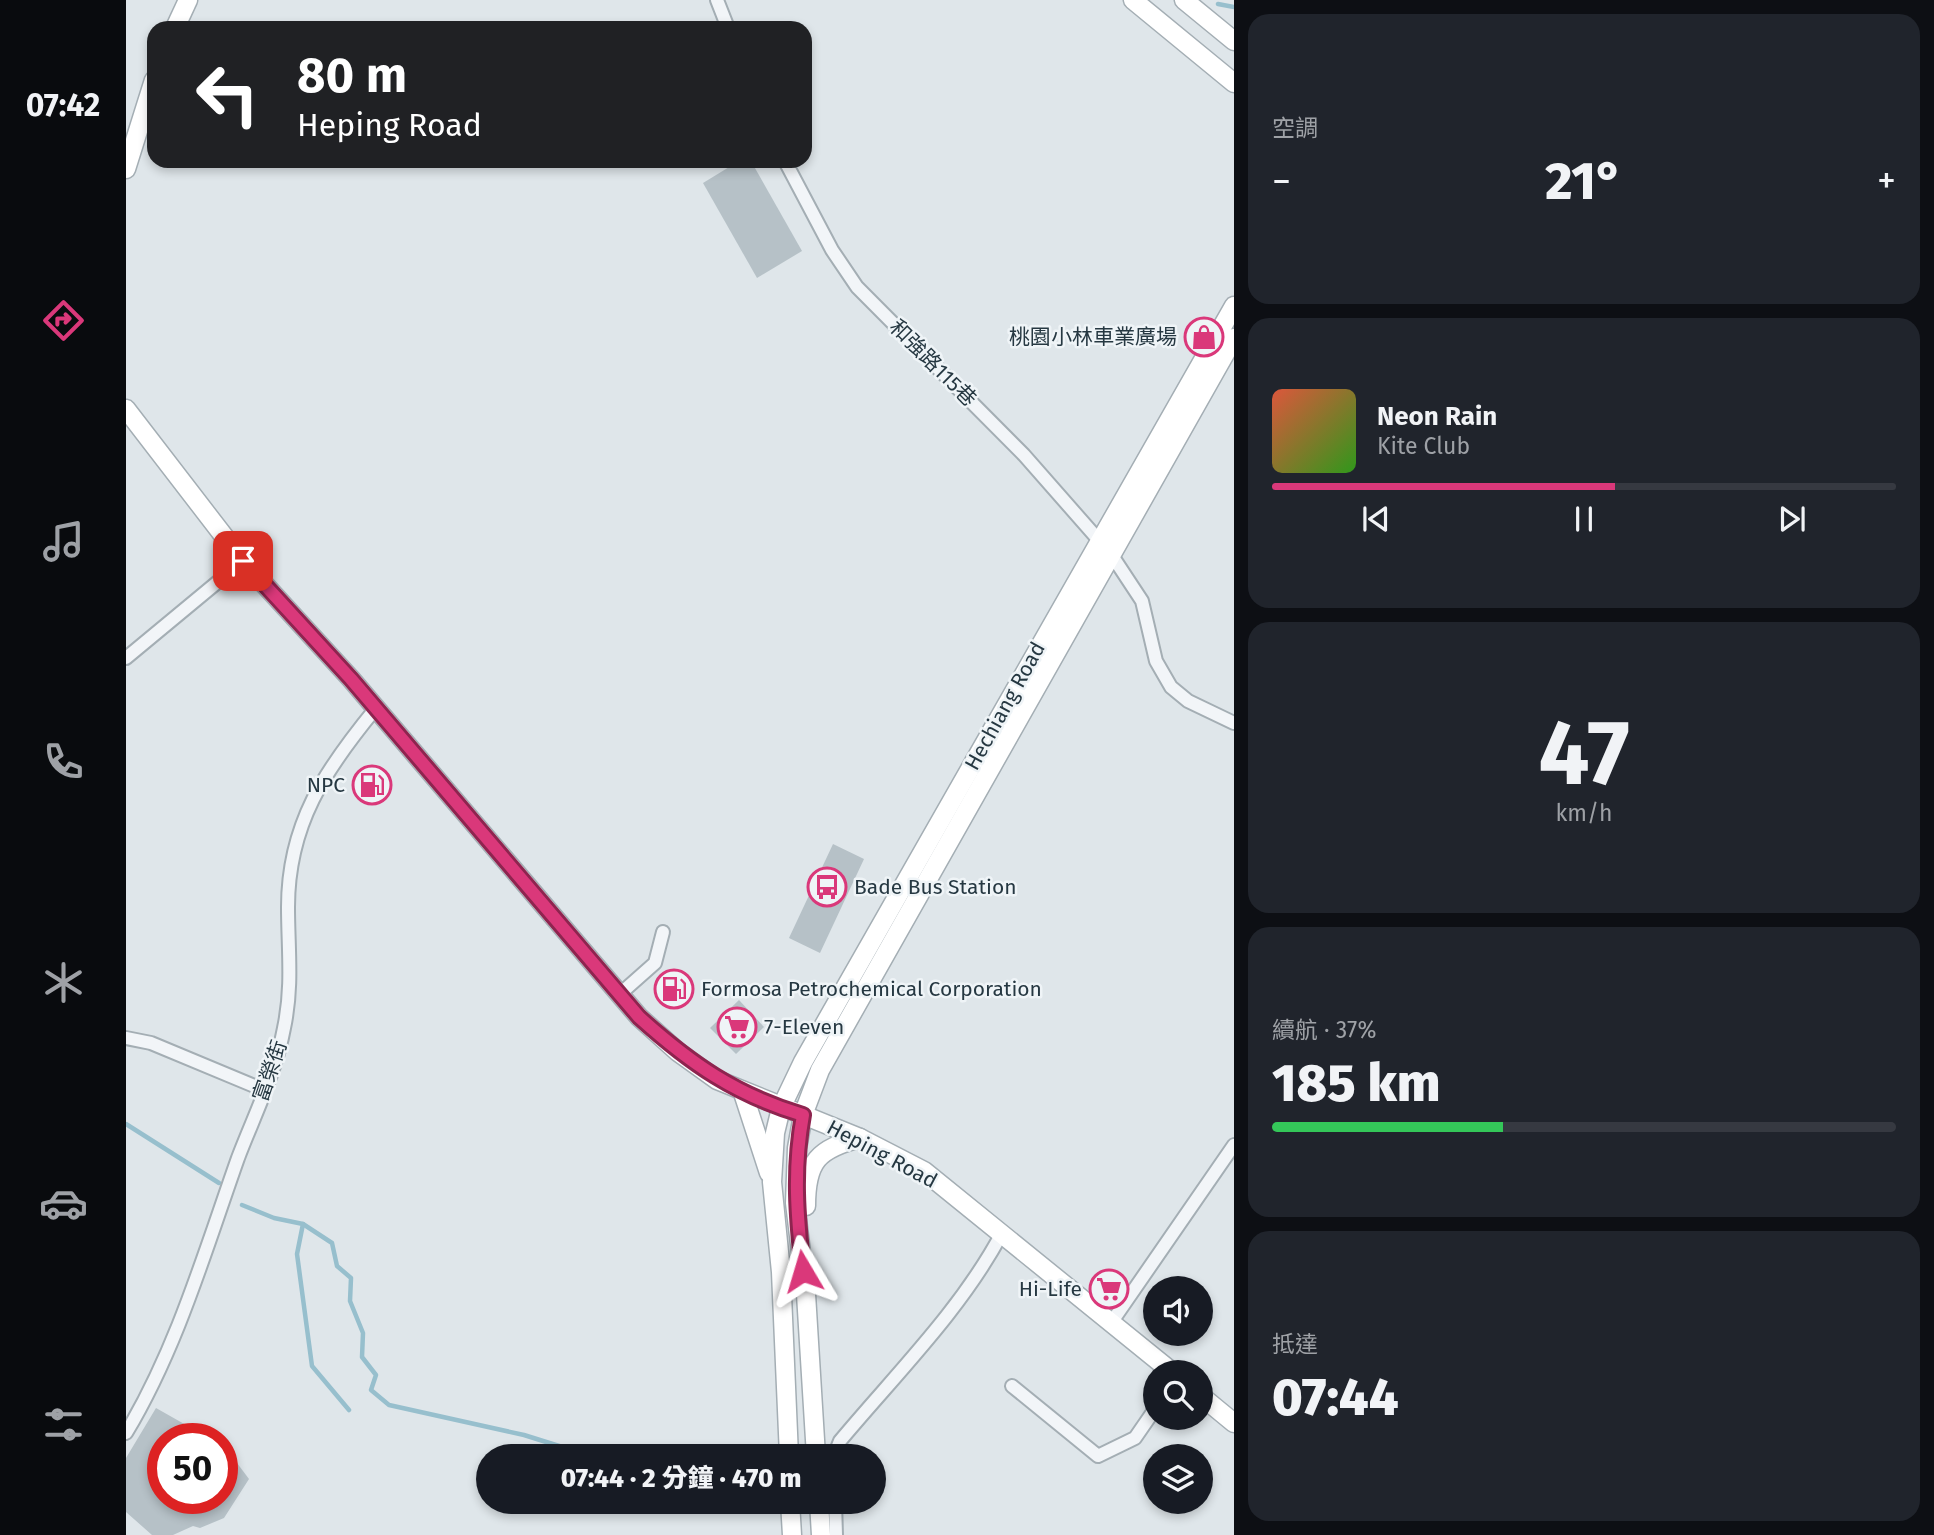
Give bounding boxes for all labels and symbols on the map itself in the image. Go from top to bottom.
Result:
street label: 和強路115巷 [884,314,982,412]
shop icon: 桃園小林車業廣場 [1183,316,1225,358]
place label: 桃園小林車業廣場 [1009,324,1177,350]
pin [213,531,273,591]
street label: Hechiang Road [959,637,1051,775]
fuel station icon: NPC [351,764,393,806]
place label: NPC [307,772,345,798]
bus stop icon: Bade Bus Station [806,866,848,908]
place label: Bade Bus Station [854,874,1017,900]
fuel station icon: Formosa Petrochemical Corporation [653,968,695,1010]
place label: Formosa Petrochemical Corporation [701,976,1042,1002]
supermarket icon: 7-Eleven [716,1006,758,1048]
place label: 7-Eleven [764,1014,844,1040]
street label: 富榮街 [247,1037,293,1105]
street label: Heping Road [822,1114,942,1194]
position arrow [766,1234,840,1308]
supermarket icon: Hi-Life [1088,1268,1130,1310]
place label: Hi-Life [1019,1276,1082,1302]
speed limit sign: 50 [147,1423,238,1514]

